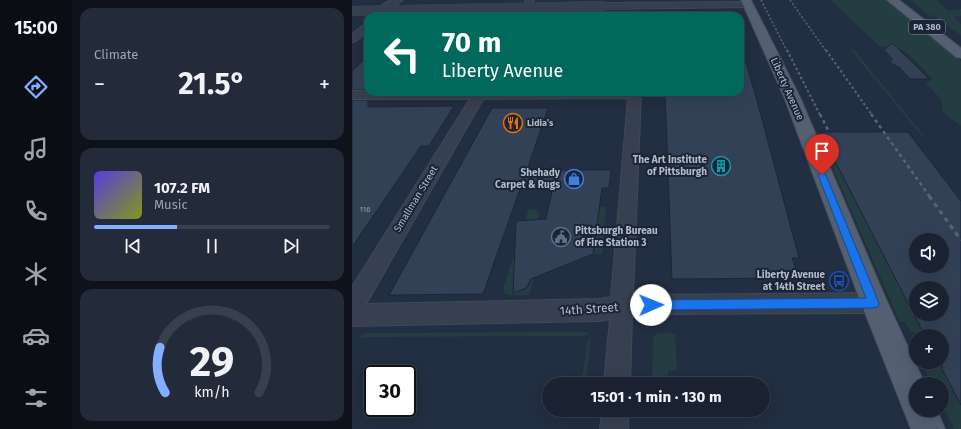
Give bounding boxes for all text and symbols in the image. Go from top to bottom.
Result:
text: 15:00 [14,17,58,39]
road number: PA 380 [909,20,945,34]
text: 70 m [442,26,501,59]
icon: left [376,28,428,80]
text: Climate [94,47,138,62]
street label: Liberty Avenue [768,56,806,122]
text: Liberty Avenue [442,60,563,82]
text: 21.5° [178,66,246,102]
text: − [94,71,105,98]
text: + [319,71,330,98]
icon: directions [22,73,50,101]
restaurant icon: Lidia’s [502,112,524,134]
place label: Lidia’s [527,118,554,128]
pin [805,134,839,175]
icon: music [22,135,50,163]
icon: arrive [811,140,833,162]
place label: The Art Institute of Pittsburgh [633,154,707,178]
building icon: The Art Institute of Pittsburgh [710,155,732,177]
street label: Smallman Street [392,163,441,234]
place label: Shehady Carpet & Rugs [495,167,561,191]
shop icon: Shehady Carpet & Rugs [563,168,585,190]
text: 107.2 FM [154,179,210,197]
icon: phone [22,197,50,225]
text: Music [154,197,188,212]
house number: 116 [359,205,371,214]
place label: Pittsburgh Bureau of Fire Station 3 [575,225,658,249]
public building icon: Pittsburgh Bureau of Fire Station 3 [550,226,572,248]
map controls [909,233,949,417]
button: sound [909,233,949,273]
icon: previous [122,235,144,257]
icon: pause [201,235,223,257]
icon: next [280,235,302,257]
icon: climate [22,260,50,288]
place label: Liberty Avenue at 14th Street [757,269,825,293]
bus stop icon: Liberty Avenue at 14th Street [828,270,850,292]
button: layers [909,281,949,321]
position arrow [630,284,672,326]
street label: 14th Street [559,300,619,318]
icon: car [22,322,50,350]
button: + [909,329,949,369]
text: 29 [190,337,234,387]
speed limit sign: 30 [364,365,416,417]
button: − [909,377,949,417]
text: km/h [194,383,230,400]
icon: filters [22,384,50,412]
text: 15:01 · 1 min · 130 m [590,388,722,406]

